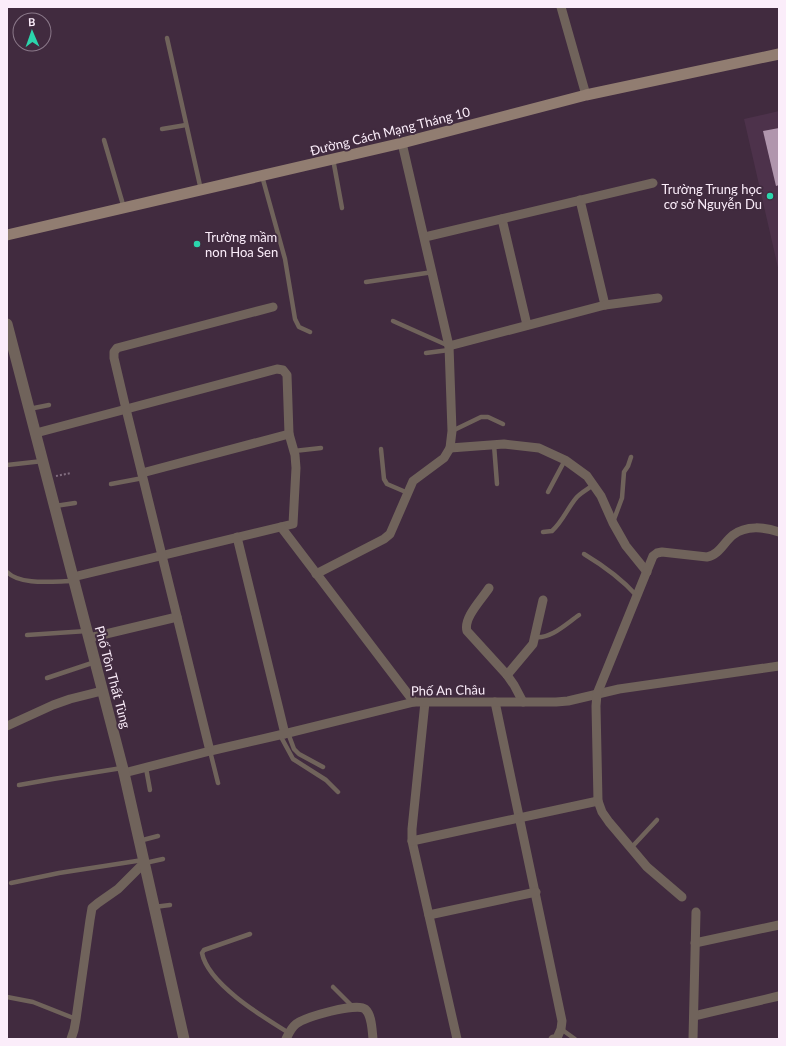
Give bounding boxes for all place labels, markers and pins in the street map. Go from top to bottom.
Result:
place label: Trường Trung học cơ sở Nguyễn Du [662,181,762,212]
marker: Trường Trung học cơ sở Nguyễn Du [765,191,775,201]
place label: Trường mầm non Hoa Sen [205,229,278,260]
marker: Trường mầm non Hoa Sen [192,239,202,249]

